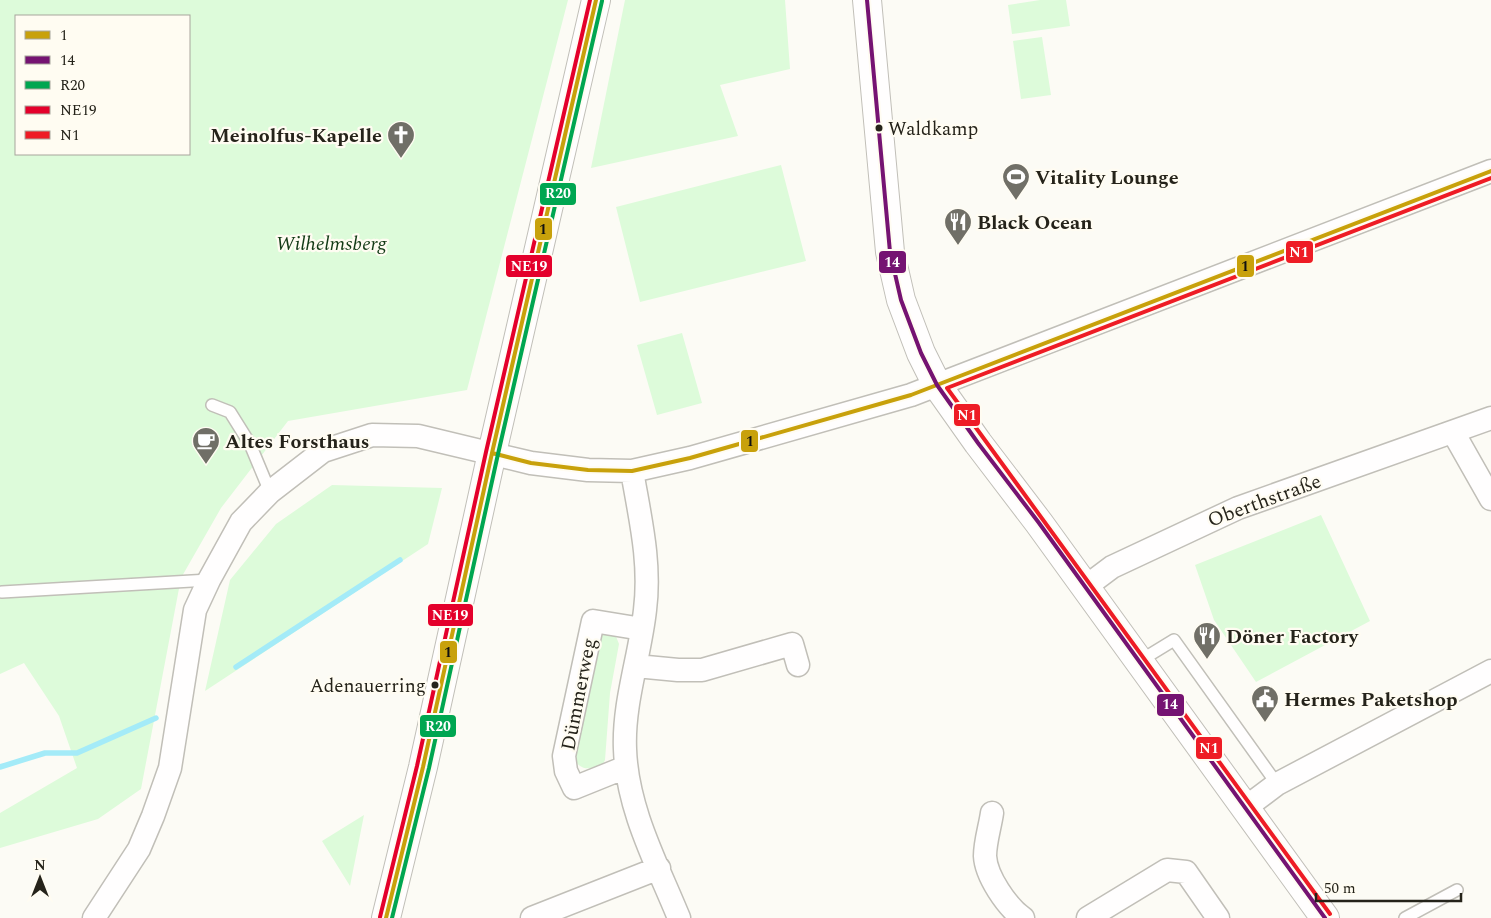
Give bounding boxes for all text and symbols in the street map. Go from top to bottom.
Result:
legend [15,15,190,155]
text: 1 [60,24,68,47]
text: 14 [60,49,76,72]
text: R20 [60,74,85,97]
text: NE19 [60,99,97,122]
place label: Waldkamp [888,115,978,144]
church icon: Meinolfus-Kapelle [386,120,416,159]
place label: Meinolfus-Kapelle [210,121,382,151]
marker: Waldkamp [874,123,884,133]
text: N1 [60,124,80,147]
sports icon: Vitality Lounge [1001,162,1031,201]
place label: Vitality Lounge [1035,163,1179,193]
line badge: R20 [539,182,577,206]
text: R20 [545,183,571,204]
restaurant icon: Black Ocean [943,207,973,246]
place label: Black Ocean [977,208,1093,238]
line badge: 1 [534,217,553,241]
text: 1 [539,219,547,240]
park label: Wilhelmsberg [276,229,387,259]
line badge: N1 [1285,240,1314,264]
text: N1 [1289,242,1309,263]
line badge: 14 [878,250,907,274]
text: 14 [884,252,900,273]
line badge: NE19 [505,254,553,278]
line badge: 1 [1236,254,1255,278]
text: NE19 [511,256,547,277]
text: 1 [1241,256,1249,277]
line badge: N1 [953,403,981,427]
text: N1 [957,405,977,426]
cafe icon: Altes Forsthaus [191,426,221,465]
place label: Altes Forsthaus [225,427,369,457]
line badge: 1 [740,429,759,453]
text: 1 [746,431,754,452]
street label: Oberthstraße [1203,466,1325,535]
line badge: NE19 [427,603,474,627]
text: NE19 [432,605,468,626]
restaurant icon: Döner Factory [1192,621,1222,660]
place label: Döner Factory [1226,622,1359,652]
street label: Dümmerweg [553,635,605,753]
line badge: 1 [439,640,458,664]
text: 1 [444,642,452,663]
place label: Adenauerring [310,672,426,701]
marker: Adenauerring [430,680,440,690]
public building icon: Hermes Paketshop [1250,684,1280,723]
place label: Hermes Paketshop [1284,685,1458,715]
line badge: 14 [1156,693,1185,717]
text: 14 [1162,694,1178,715]
line badge: R20 [419,714,457,738]
text: R20 [425,716,451,737]
line badge: N1 [1195,736,1223,760]
text: N1 [1199,738,1219,759]
north arrow [15,853,65,903]
text: N [34,855,46,876]
scale bar [1316,870,1461,902]
text: 50 m [1324,877,1356,900]

